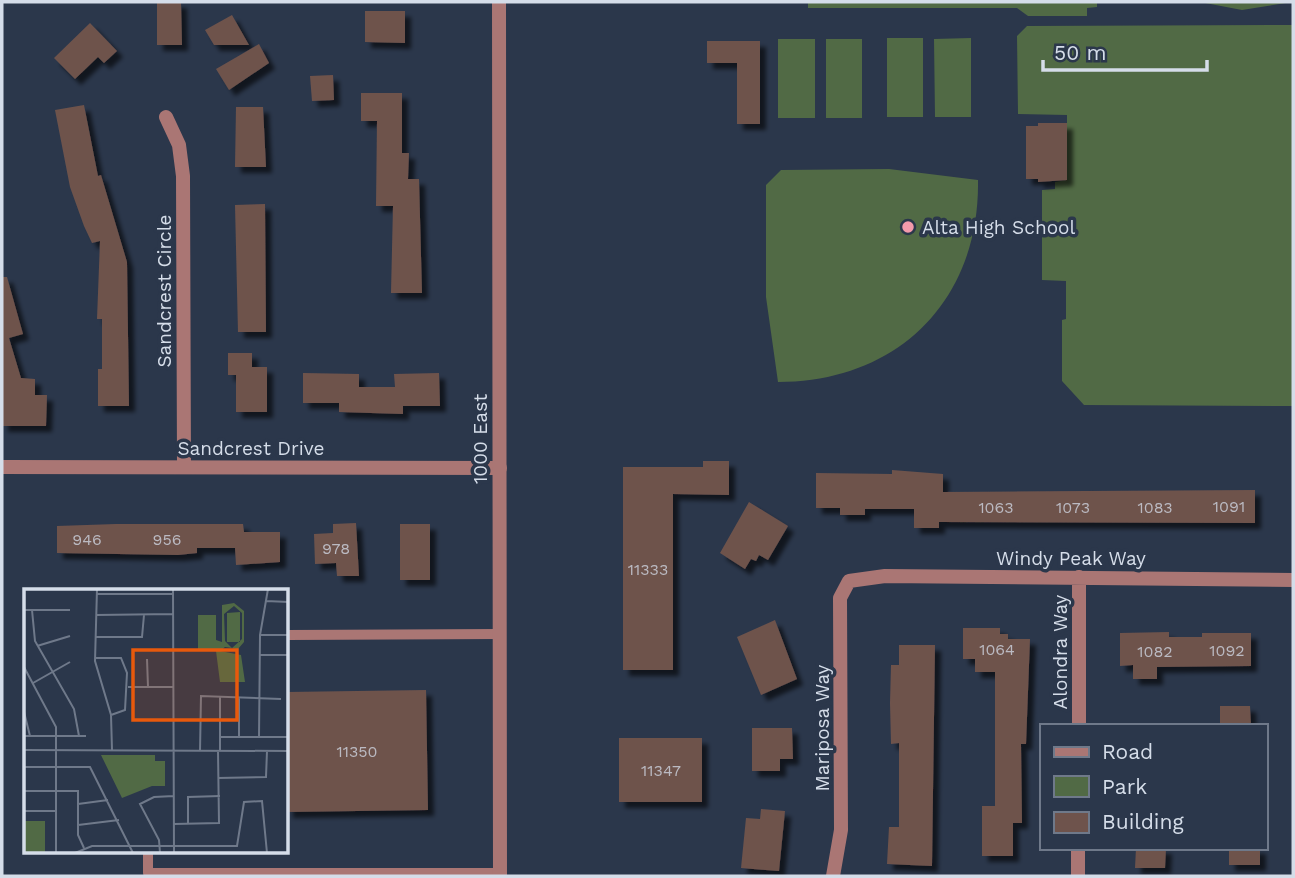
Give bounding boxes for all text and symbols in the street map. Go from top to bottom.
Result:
scale bar [1043,28,1208,72]
text: 50 m [1054,40,1106,65]
street label: Sandcrest Circle [153,215,176,367]
place label: Alta High School [922,216,1075,239]
marker: Alta High School [900,219,916,235]
street label: 1000 East [469,394,492,484]
street label: Sandcrest Drive [177,437,325,460]
house number: 1091 [1213,497,1245,516]
house number: 1063 [978,498,1014,517]
house number: 1073 [1056,498,1090,517]
house number: 1083 [1137,498,1173,517]
house number: 946 [72,530,102,549]
house number: 956 [153,530,181,549]
house number: 978 [322,539,350,558]
street label: Windy Peak Way [996,547,1146,570]
house number: 11333 [628,560,668,579]
inset map [24,589,289,854]
street label: Alondra Way [1049,594,1072,709]
house number: 1064 [979,640,1015,659]
house number: 1092 [1209,641,1245,660]
house number: 1082 [1137,642,1173,661]
street label: Mariposa Way [811,664,834,791]
legend [1040,724,1267,850]
text: Road [1102,739,1153,764]
house number: 11350 [336,742,378,761]
house number: 11347 [641,761,681,780]
text: Park [1102,774,1147,799]
text: Building [1102,809,1184,834]

